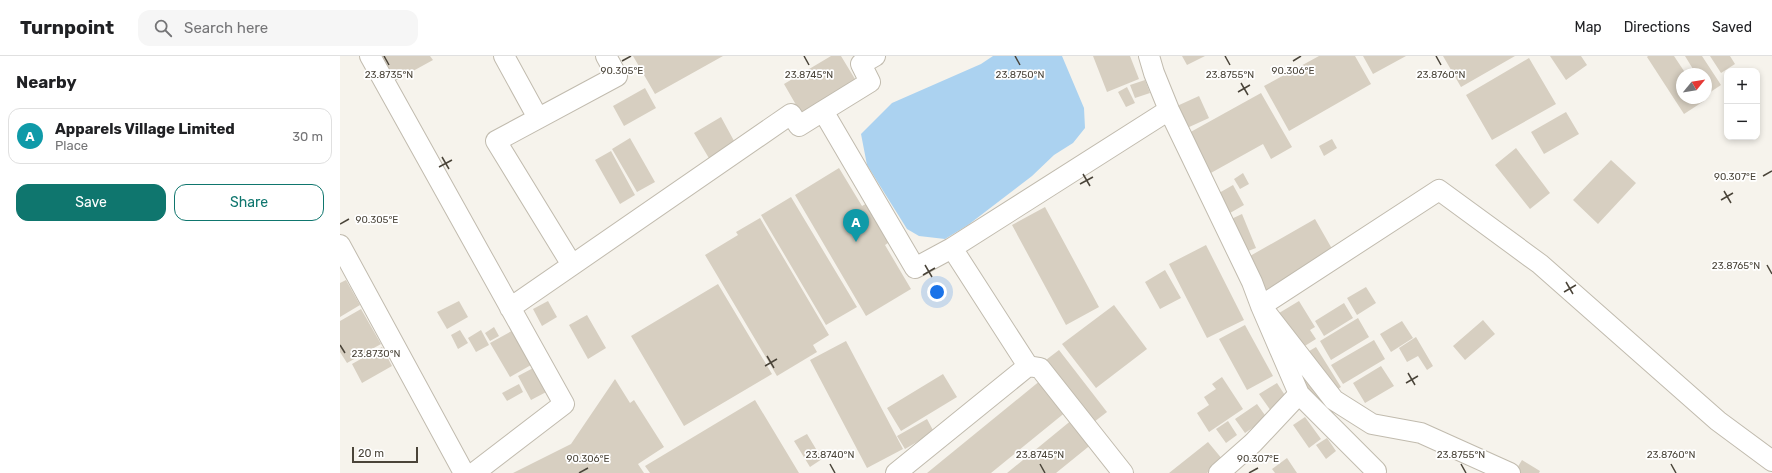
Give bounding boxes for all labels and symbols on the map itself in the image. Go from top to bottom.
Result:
text: 90.305°E [601,65,643,77]
text: 90.306°E [1272,65,1314,77]
north arrow [1676,68,1712,104]
text: 23.8735°N [365,69,413,81]
text: 23.8745°N [785,69,833,81]
text: 23.8750°N [996,69,1045,81]
text: 23.8755°N [1206,69,1254,81]
text: 23.8760°N [1417,69,1465,81]
text: 90.307°E [1714,171,1756,183]
pin: A [843,209,869,242]
text: 90.305°E [356,214,398,226]
text: 23.8765°N [1712,260,1760,272]
your location [927,282,947,302]
text: 23.8730°N [352,348,401,360]
scale bar [352,445,418,464]
text: 23.8740°N [806,449,854,461]
text: 23.8745°N [1016,449,1064,461]
text: 23.8755°N [1437,449,1485,461]
text: 23.8760°N [1647,449,1695,461]
text: 90.306°E [567,453,609,465]
text: 90.307°E [1237,453,1279,465]

